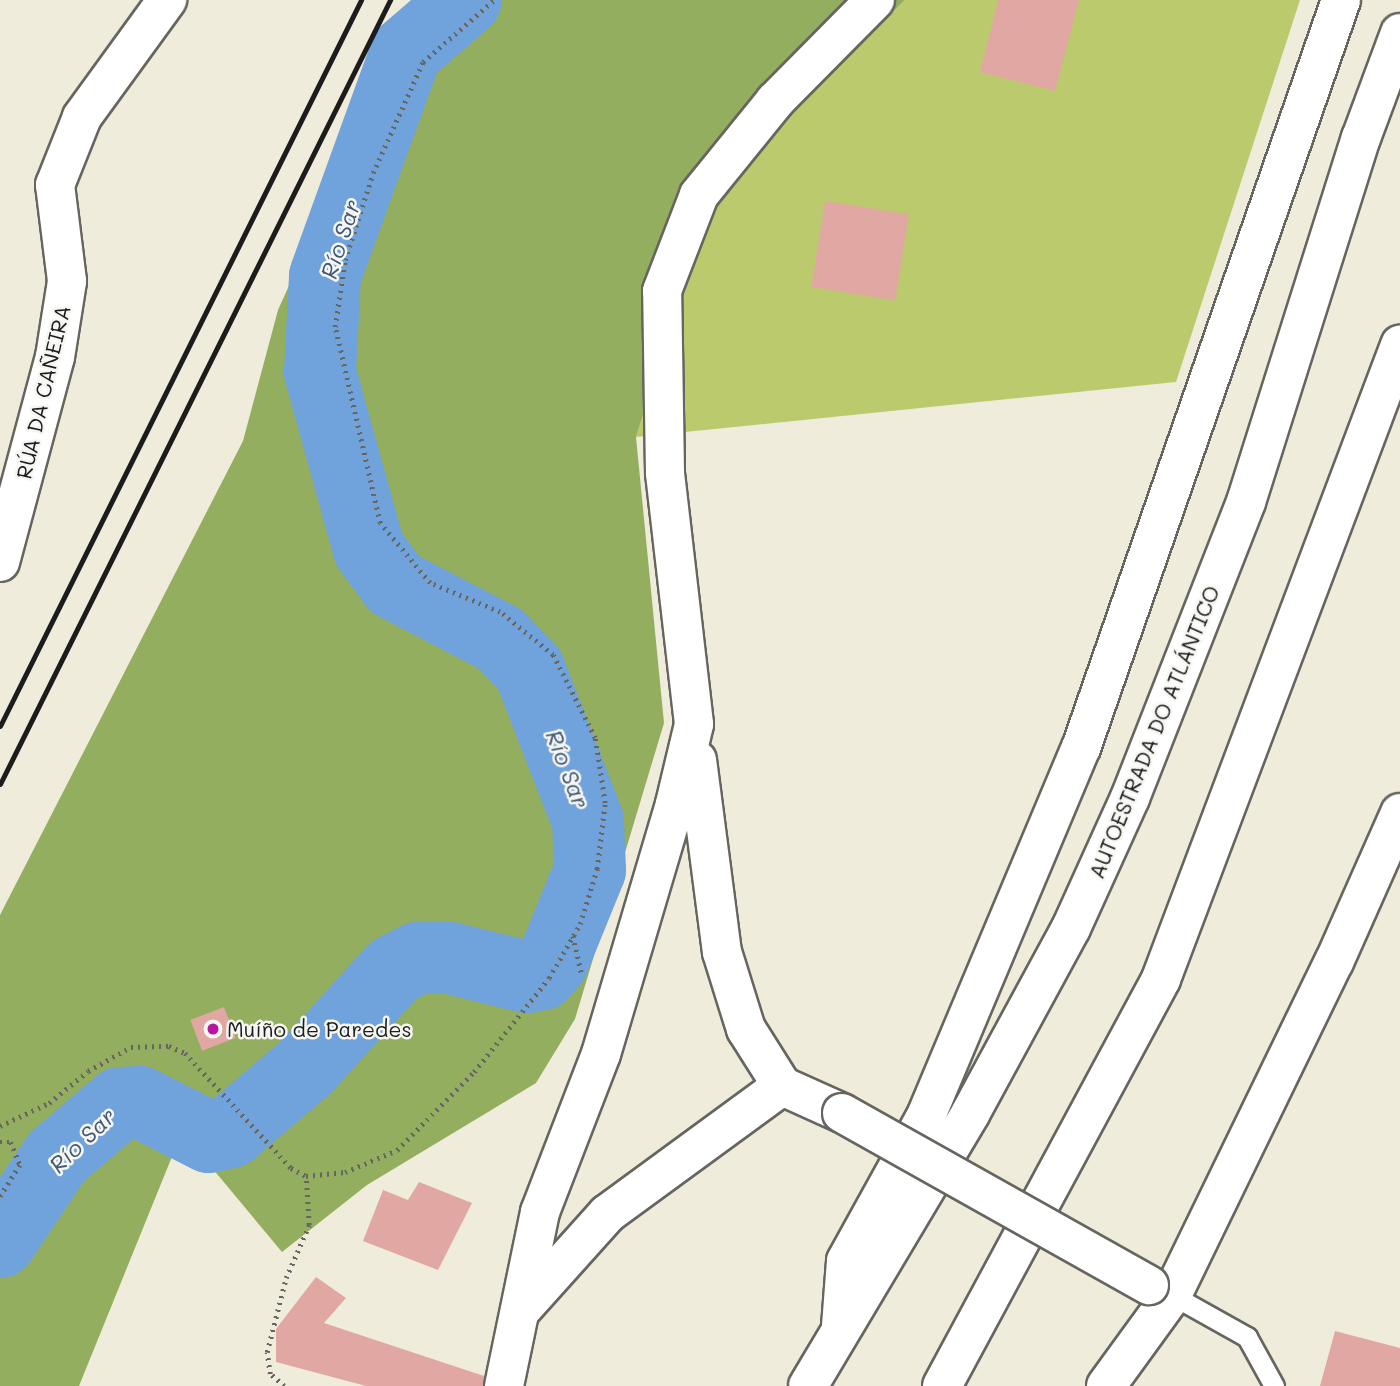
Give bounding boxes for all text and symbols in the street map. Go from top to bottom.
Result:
water label: Río Sar [314,196,366,282]
street label: RÚA DA CAÑEIRA [11,303,75,481]
street label: AUTOESTRADA DO ATLÁNTICO [1084,582,1224,882]
water label: Río Sar [540,726,596,812]
place label: Muíño de Paredes [227,1016,412,1042]
marker: Muíño de Paredes [205,1021,221,1037]
water label: Río Sar [43,1102,121,1178]

